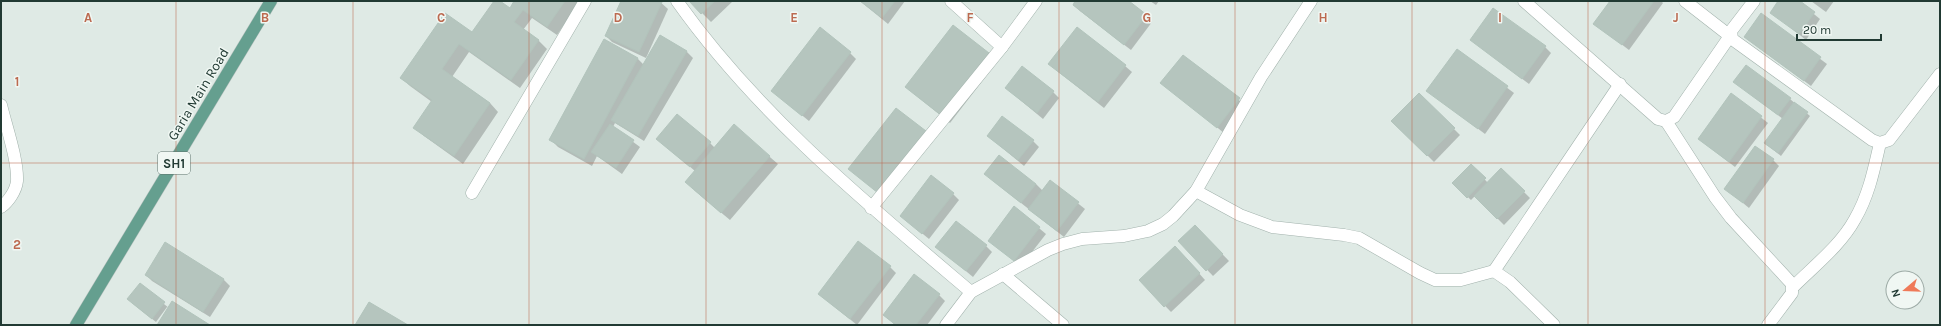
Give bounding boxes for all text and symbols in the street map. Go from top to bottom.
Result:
text: A [84,10,92,25]
text: B [261,10,269,25]
text: C [437,10,445,25]
text: D [614,10,623,25]
text: E [790,10,798,25]
text: F [966,10,974,25]
text: G [1143,10,1151,25]
text: H [1318,10,1328,25]
text: I [1498,10,1502,25]
text: J [1673,10,1679,25]
scale bar [1797,16,1881,42]
text: 20 m [1803,23,1831,37]
street label: Garia Main Road [164,45,233,144]
text: 1 [15,74,19,89]
road number: SH1 [158,152,190,174]
text: 2 [13,237,21,252]
north arrow [1885,270,1925,310]
text: N [1889,287,1903,299]

